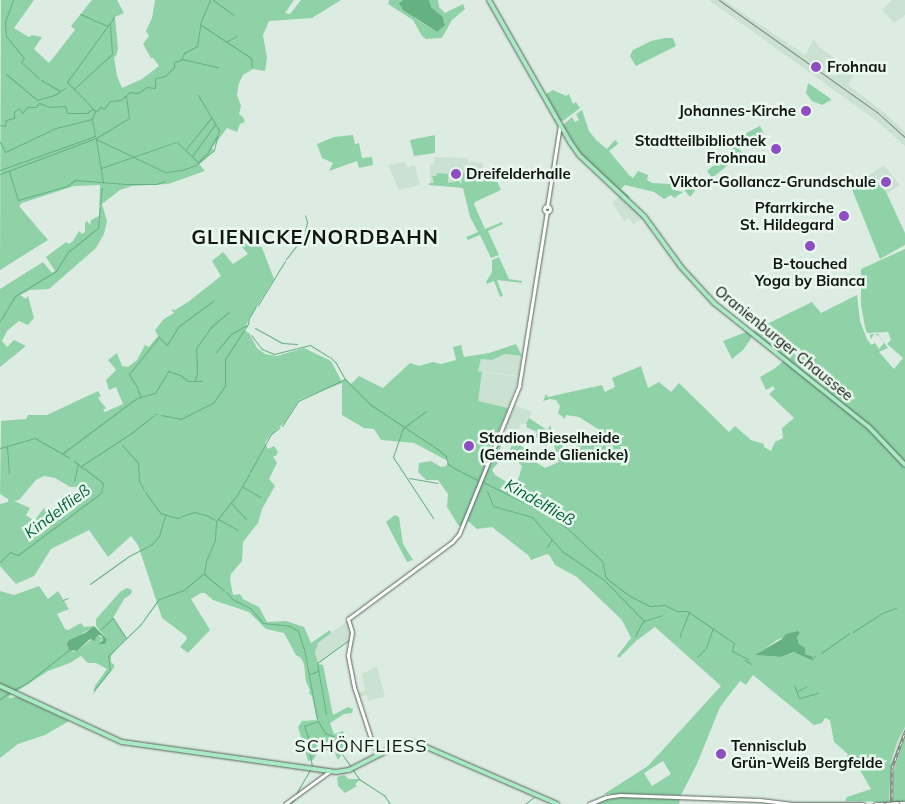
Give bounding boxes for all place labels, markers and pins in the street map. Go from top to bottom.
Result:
place label: Frohnau [827,58,886,76]
marker: Frohnau [809,60,823,74]
place label: Johannes-Kirche [678,102,796,120]
marker: Johannes-Kirche [800,105,812,117]
place label: Stadtteilbibliothek Frohnau [635,131,766,166]
marker: Stadtteilbibliothek Frohnau [770,143,782,155]
place label: Dreifelderhalle [466,165,571,183]
marker: Dreifelderhalle [450,168,462,180]
place label: Viktor-Gollancz-Grundschule [669,173,876,191]
marker: Viktor-Gollancz-Grundschule [880,176,892,188]
place label: Pfarrkirche St. Hildegard [740,198,834,233]
marker: Pfarrkirche St. Hildegard [838,210,850,222]
marker: B-touched Yoga by Bianca [804,240,816,252]
place label: B-touched Yoga by Bianca [755,254,865,289]
place label: Stadion Bieselheide (Gemeinde Glienicke) [479,428,629,463]
marker: Stadion Bieselheide (Gemeinde Glienicke) [463,440,475,452]
place label: Tennisclub Grün-Weiß Bergfelde [731,736,883,771]
marker: Tennisclub Grün-Weiß Bergfelde [715,748,727,760]

